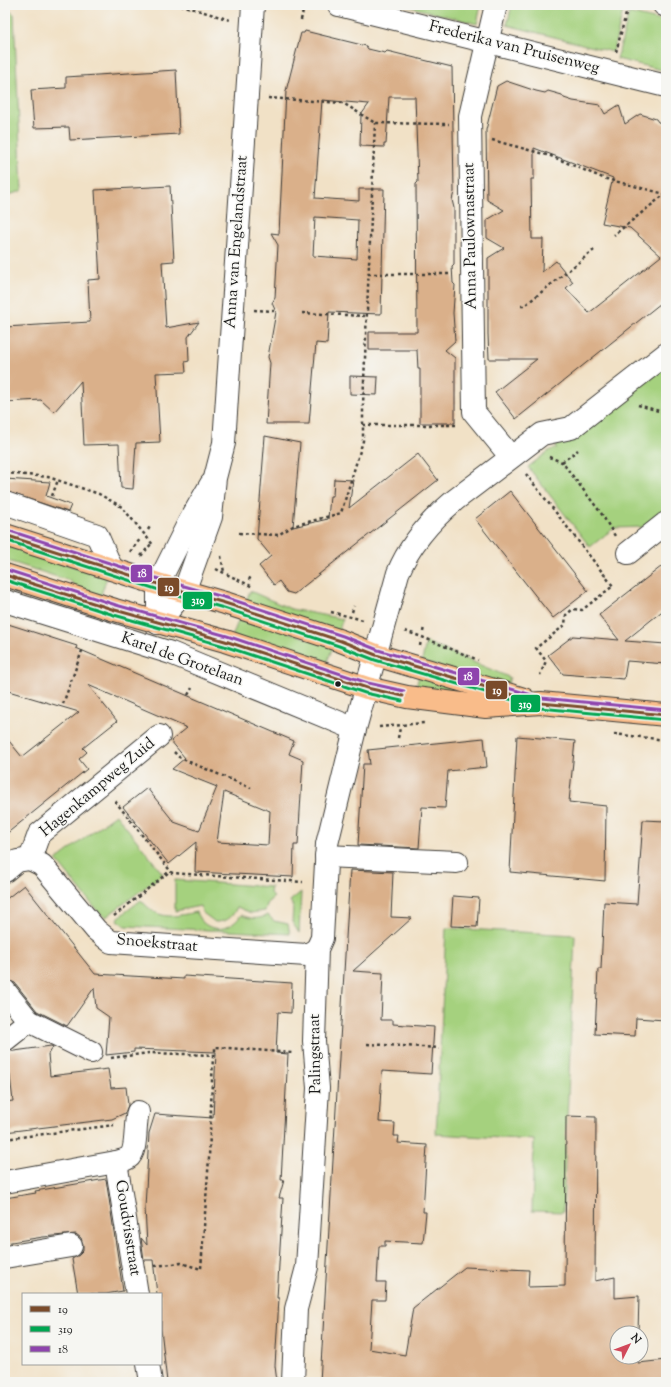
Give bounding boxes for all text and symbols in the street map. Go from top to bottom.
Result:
street label: Frederika van Pruisenweg [426,16,602,80]
street label: Anna van Engelandstraat [219,154,255,329]
street label: Anna Paulownastraat [458,162,484,310]
line badge: 18 [130,564,153,583]
text: 18 [136,566,147,582]
line badge: 19 [157,577,180,597]
text: 19 [164,580,174,596]
line badge: 319 [182,591,213,610]
text: 319 [191,593,205,609]
street label: Karel de Grotelaan [117,627,247,693]
line badge: 18 [457,667,480,686]
text: 18 [462,669,473,685]
unlabelled marker [333,679,343,689]
line badge: 19 [485,680,508,700]
text: 19 [492,683,502,699]
line badge: 319 [510,694,541,713]
text: 319 [518,697,532,713]
street label: Hagenkampweg Zuid [35,733,161,843]
street label: Snoekstraat [115,929,199,959]
street label: Palingstraat [304,1013,328,1094]
street label: Goudvisstraat [108,1178,146,1278]
legend [22,1293,162,1365]
text: 19 [58,1301,68,1319]
text: 319 [58,1321,73,1339]
north arrow [609,1325,649,1365]
text: N [626,1330,645,1348]
text: 18 [58,1341,68,1359]

